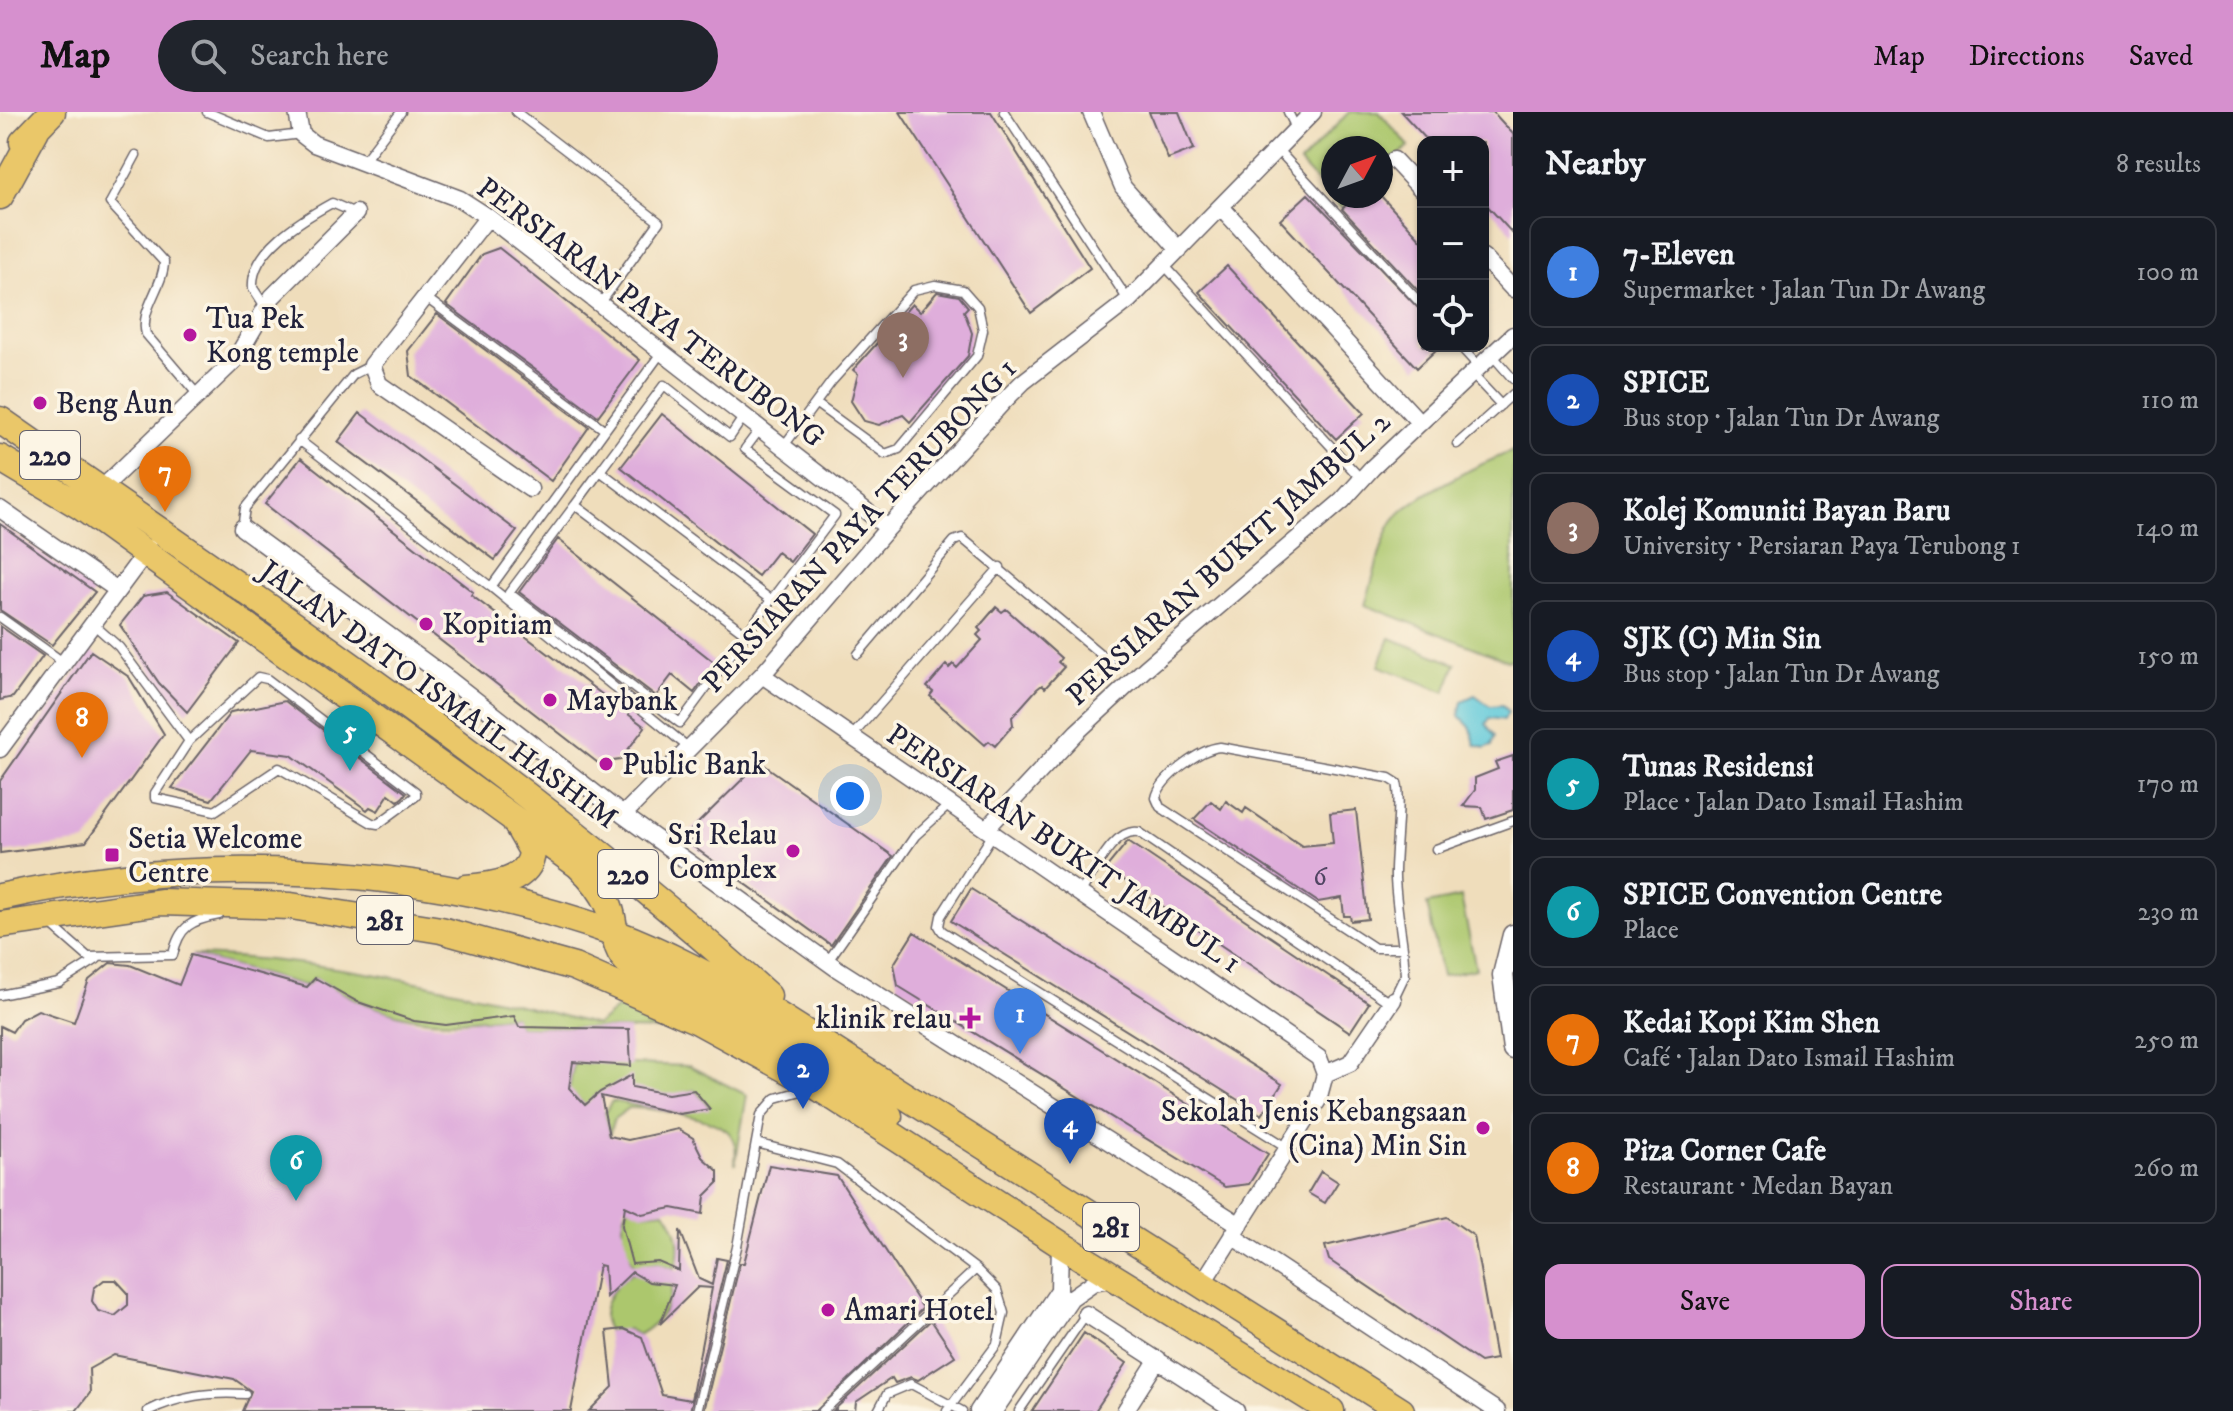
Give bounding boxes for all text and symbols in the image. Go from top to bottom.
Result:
search box [158,20,718,92]
text: Map [40,32,110,80]
icon: search [186,34,230,78]
text: Search here [250,38,389,75]
text: Map [1873,39,1925,74]
text: Directions [1969,39,2085,74]
text: Saved [2129,39,2193,74]
north arrow [1321,136,1393,208]
map controls [1417,136,1489,352]
button: + [1417,136,1489,208]
text: Nearby [1545,143,1646,185]
text: 8 results [2116,148,2201,181]
street label: PERSIARAN PAYA TERUBONG [469,170,832,456]
button: − [1417,208,1489,280]
text: 7-Eleven [1623,237,1735,274]
text: 1 [1568,256,1578,289]
text: 100 m [2136,256,2199,289]
text: Supermarket · Jalan Tun Dr Awang [1623,274,1985,307]
button: locate [1417,280,1489,352]
place label: Tua Pek Kong temple [206,301,359,372]
pin: 3 [877,312,929,378]
marker: Tua Pek Kong temple [181,326,199,344]
street label: PERSIARAN PAYA TERUBONG 1 [695,351,1025,701]
text: SPICE [1623,365,1709,402]
text: 2 [1567,384,1579,417]
text: 110 m [2141,384,2199,417]
place label: Beng Aun [56,386,174,423]
marker: Beng Aun [31,394,49,412]
text: Bus stop · Jalan Tun Dr Awang [1623,402,1939,435]
street label: PERSIARAN BUKIT JAMBUL 2 [1059,404,1399,715]
road number: 220 [20,431,80,479]
pin: 7 [139,446,191,512]
text: Kolej Komuniti Bayan Baru [1623,493,1951,530]
text: 3 [1568,512,1578,545]
text: 140 m [2135,512,2199,545]
text: University · Persiaran Paya Terubong 1 [1623,530,2021,563]
street label: JALAN DATO ISMAIL HASHIM [249,551,624,838]
place label: Kopitiam [442,607,553,644]
marker: Kopitiam [417,615,435,633]
text: SJK (C) Min Sin [1623,621,1821,658]
text: 4 [1566,640,1580,673]
text: 150 m [2138,640,2199,673]
text: Bus stop · Jalan Tun Dr Awang [1623,658,1939,691]
place label: Maybank [566,683,678,720]
marker: Maybank [541,691,559,709]
pin: 8 [56,692,108,758]
pin: 5 [324,705,376,771]
street label: PERSIARAN BUKIT JAMBUL 1 [879,717,1247,982]
place label: Public Bank [622,747,766,784]
text: Tunas Residensi [1623,749,1814,786]
marker: Public Bank [597,755,615,773]
text: 5 [1567,768,1579,801]
text: 170 m [2137,768,2199,801]
your location [830,776,870,816]
text: Place · Jalan Dato Ismail Hashim [1623,786,1964,819]
place label: Sri Relau Complex [668,817,777,888]
place label: Setia Welcome Centre [128,821,302,892]
marker: Sri Relau Complex [784,842,802,860]
marker: Setia Welcome Centre [103,846,121,864]
road number: 220 [598,850,658,898]
house number: 6 [1313,861,1328,894]
text: SPICE Convention Centre [1623,877,1942,914]
road number: 281 [357,896,413,944]
text: 6 [1566,896,1580,929]
text: 230 m [2137,896,2199,929]
text: Place [1623,914,1679,947]
pin: 1 [994,988,1046,1054]
place label: klinik relau [816,1001,952,1038]
text: Kedai Kopi Kim Shen [1623,1005,1880,1042]
marker: klinik relau [959,1007,981,1029]
text: 7 [1566,1024,1580,1057]
text: 250 m [2134,1024,2199,1057]
text: Café · Jalan Dato Ismail Hashim [1623,1042,1955,1075]
pin: 2 [777,1043,829,1109]
place label: Sekolah Jenis Kebangsaan (Cina) Min Sin [1161,1094,1467,1165]
pin: 4 [1044,1098,1096,1164]
marker: Sekolah Jenis Kebangsaan (Cina) Min Sin [1474,1119,1492,1137]
text: Piza Corner Cafe [1623,1133,1826,1170]
pin: 6 [270,1135,322,1201]
text: 8 [1566,1152,1580,1185]
text: 260 m [2134,1152,2199,1185]
text: Restaurant · Medan Bayan [1623,1170,1893,1203]
road number: 281 [1083,1203,1139,1251]
button: Save [1545,1264,1865,1339]
button: Share [1881,1264,2201,1339]
place label: Amari Hotel [844,1293,994,1330]
marker: Amari Hotel [819,1301,837,1319]

